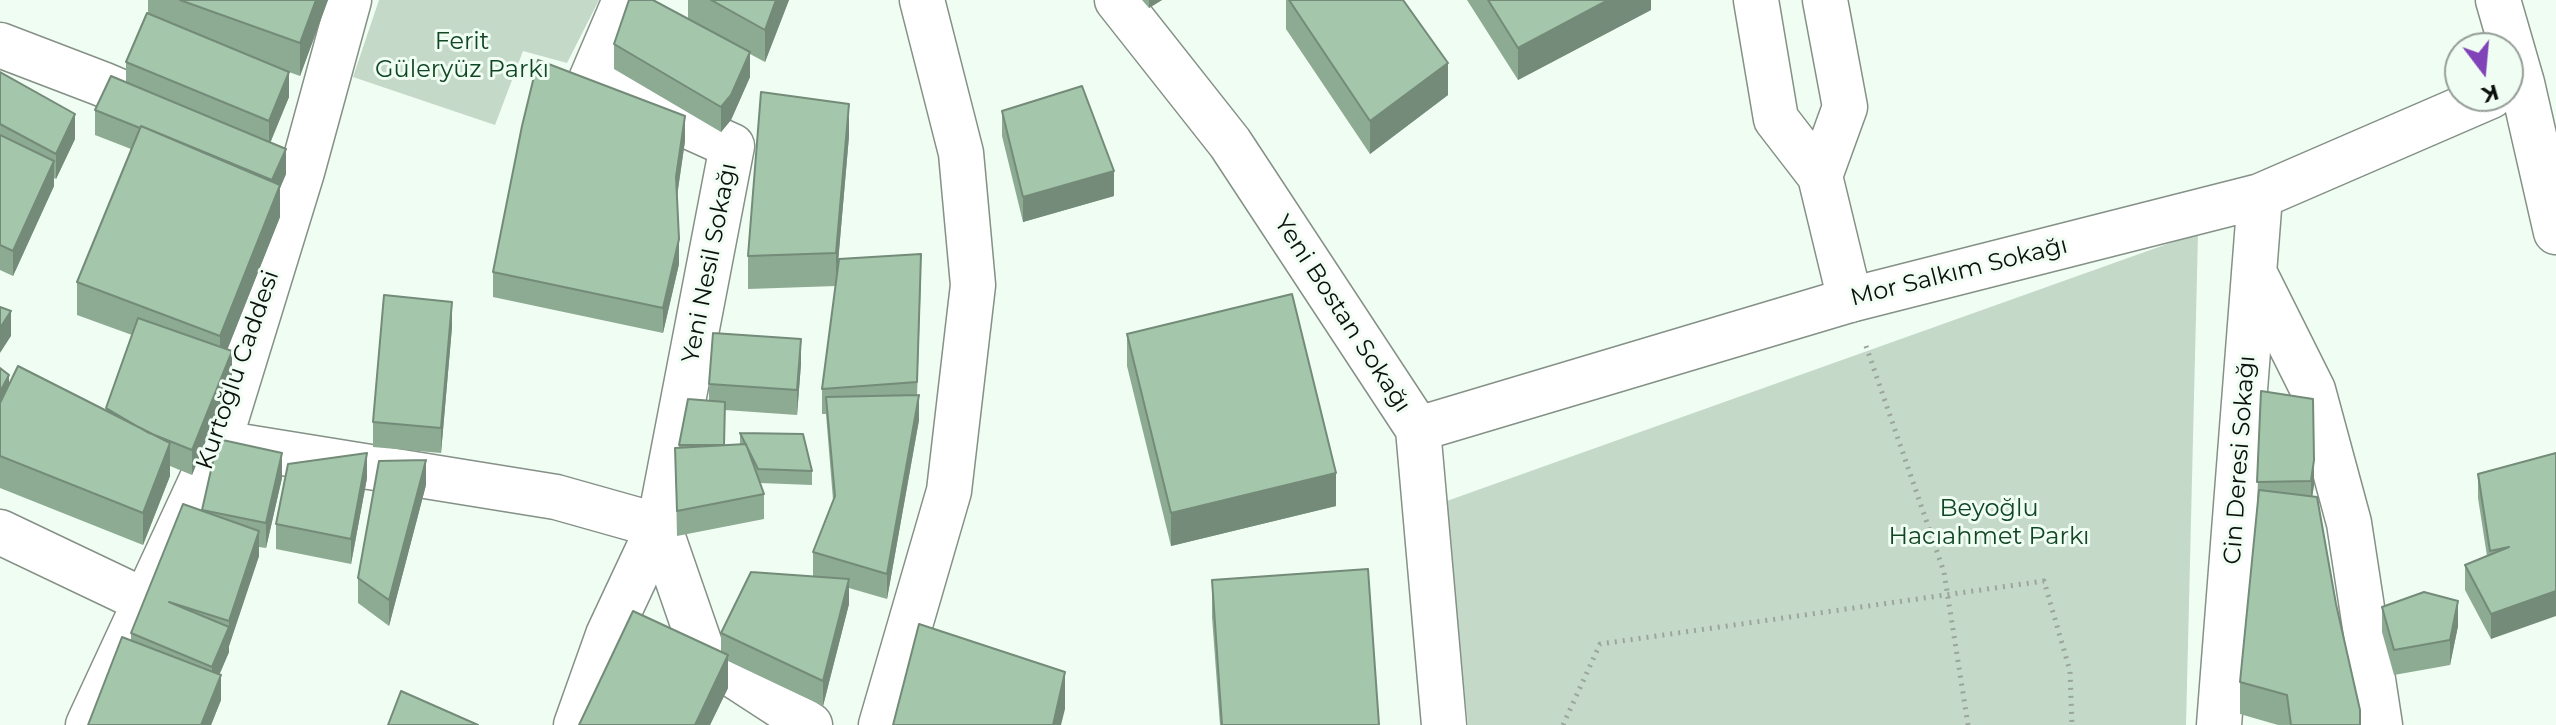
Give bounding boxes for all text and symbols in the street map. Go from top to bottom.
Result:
park label: Ferit Güleryüz Parkı [375,28,549,84]
north arrow [2444,32,2524,112]
text: K [2479,78,2502,109]
street label: Yeni Nesil Sokağı [676,161,744,365]
street label: Yeni Bostan Sokağı [1268,210,1416,418]
street label: Mor Salkım Sokağı [1848,231,2070,313]
street label: Kurtoğlu Caddesi [190,267,286,473]
street label: Cin Deresi Sokağı [2218,354,2262,566]
park label: Beyoğlu Hacıahmet Parkı [1888,495,2090,551]

